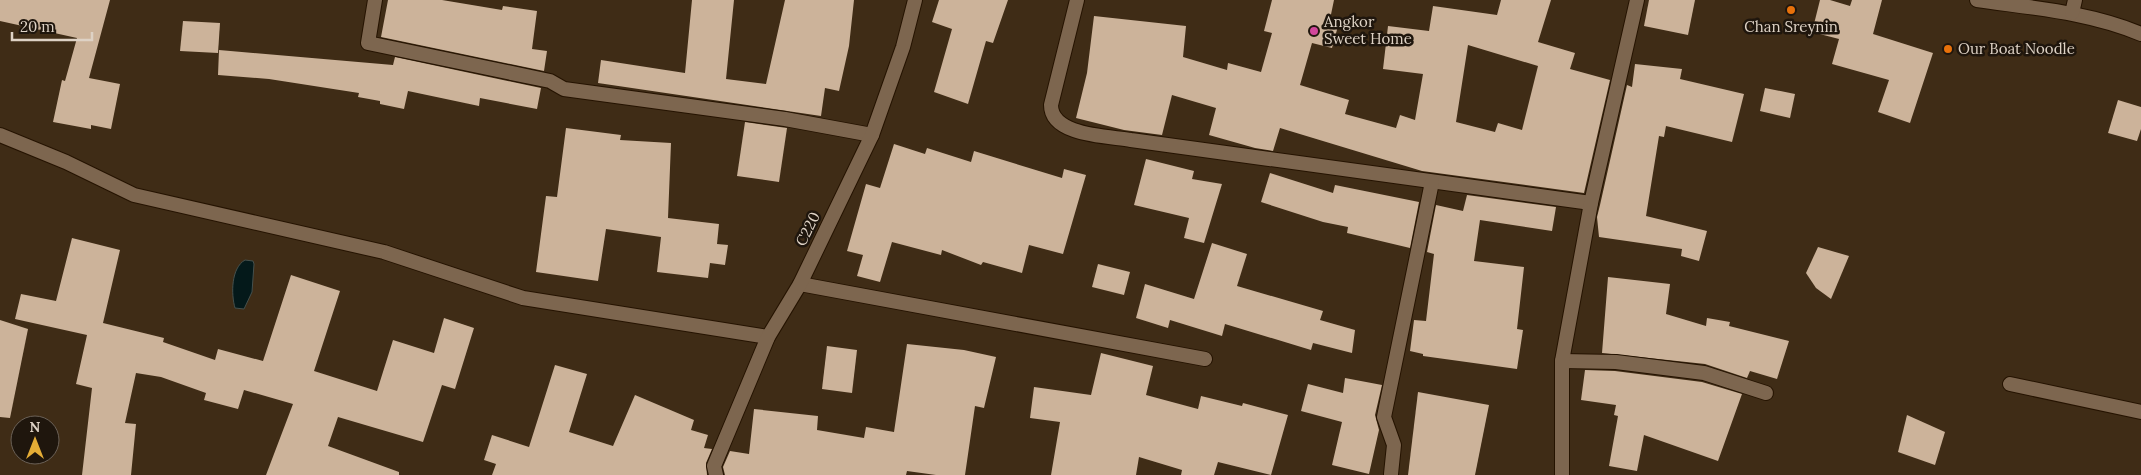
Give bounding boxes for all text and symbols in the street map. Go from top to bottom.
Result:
marker: Chan Sreynin [1785,4,1797,16]
scale bar [12,10,92,42]
place label: Angkor Sweet Home [1323,12,1412,48]
text: 20 m [20,17,55,36]
place label: Chan Sreynin [1744,17,1838,36]
marker: Angkor Sweet Home [1308,25,1320,37]
place label: Our Boat Noodle [1958,39,2075,58]
marker: Our Boat Noodle [1942,43,1954,55]
street label: C220 [791,208,824,249]
north arrow [10,415,60,465]
text: N [30,418,41,436]

